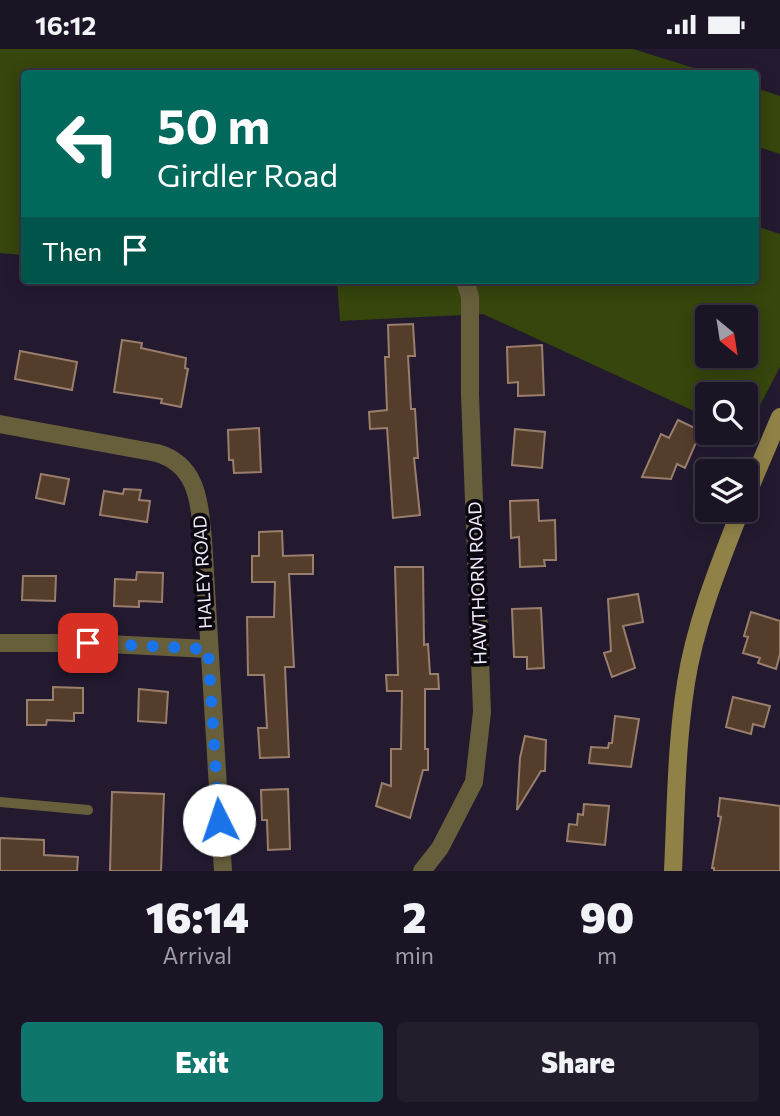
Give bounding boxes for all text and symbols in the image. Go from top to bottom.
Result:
text: 16:12 [35,9,96,40]
text: 50 m [157,94,270,154]
icon: left [42,98,133,189]
text: Girdler Road [157,154,338,194]
icon: arrive [116,231,154,269]
text: Then [42,235,102,266]
north arrow [695,305,758,367]
map controls [695,305,758,522]
button: search [695,382,758,445]
button: layers [695,459,758,522]
street label: HAWTHORN ROAD [463,501,491,665]
street label: HALEY ROAD [188,515,216,629]
pin [58,613,118,673]
icon: arrive [69,624,107,662]
position arrow [182,783,256,857]
text: 16:14 [146,890,249,942]
text: 2 [402,890,427,942]
text: 90 [580,890,634,942]
text: Arrival [163,941,232,969]
text: min [395,941,434,969]
text: m [597,941,617,969]
button: Exit [21,1022,383,1102]
button: Share [397,1022,759,1102]

